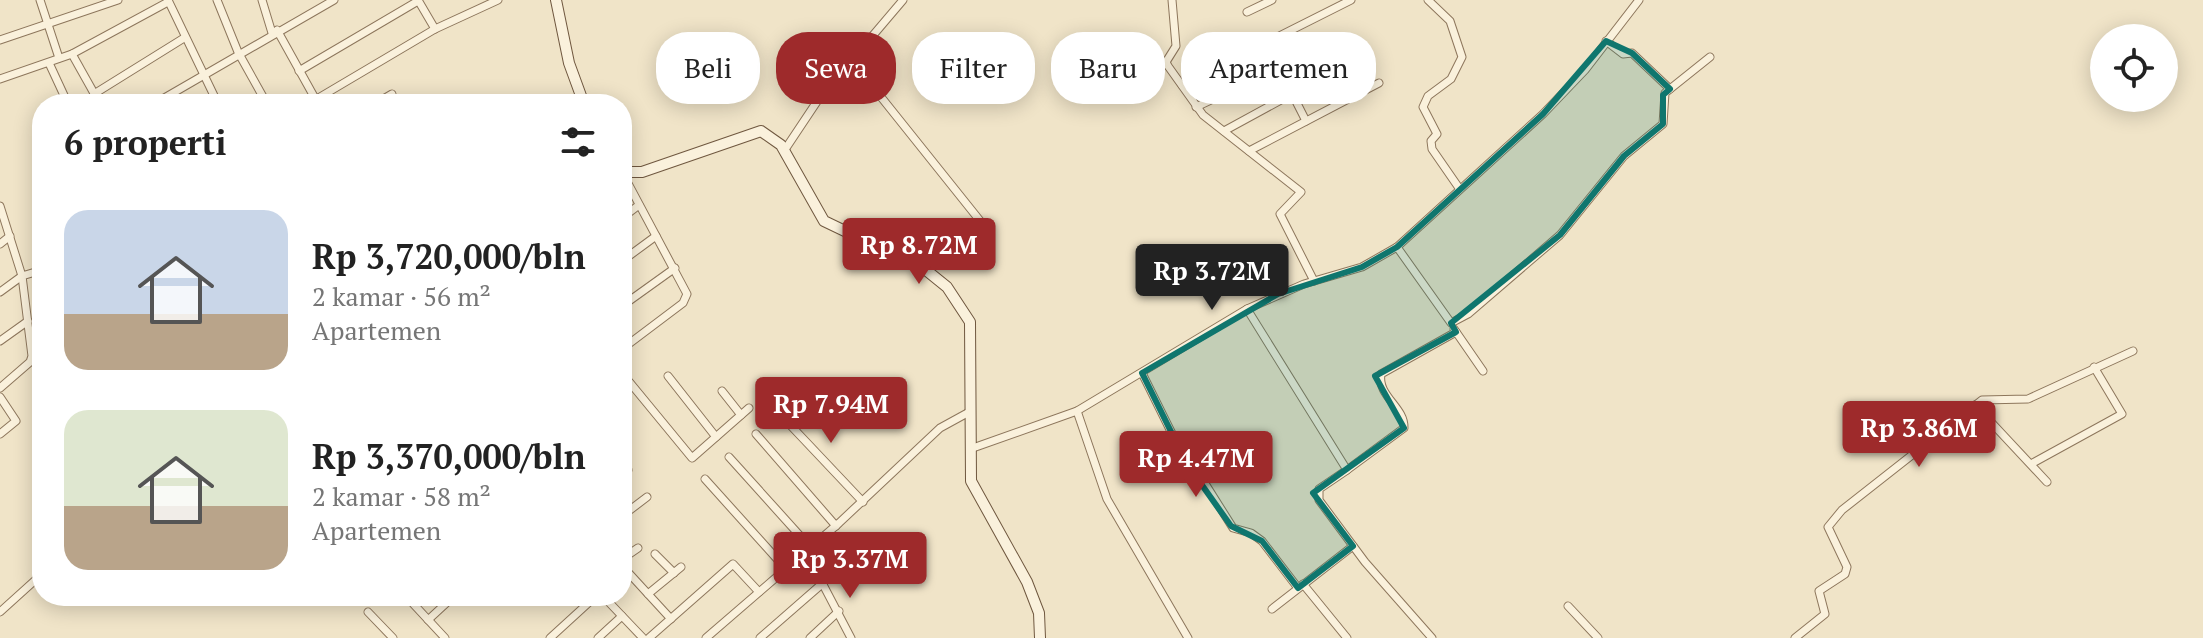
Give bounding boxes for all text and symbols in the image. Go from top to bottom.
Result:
map controls [2090,24,2178,112]
button: locate [2090,24,2178,112]
chip: Beli [656,32,760,104]
chip: Sewa [776,32,896,104]
chip: Filter [912,32,1035,104]
chip: Baru [1051,32,1165,104]
chip: Apartemen [1181,32,1376,104]
text: 6 properti [64,120,226,165]
icon: filters [556,120,600,164]
pin: Rp 8.72M [836,218,1002,286]
text: Rp 8.72M [861,227,977,261]
text: Rp 3,720,000/bln [312,234,586,279]
icon: home [128,242,224,338]
pin: Rp 3.72M [1129,244,1295,312]
text: Rp 3.72M [1154,253,1270,287]
text: 2 kamar · 56 m² [312,279,491,313]
text: Apartemen [312,313,441,347]
pin: Rp 7.94M [748,377,914,445]
text: Rp 7.94M [773,386,889,420]
pin: Rp 3.86M [1836,401,2002,469]
text: Rp 3.86M [1861,410,1977,444]
pin: Rp 4.47M [1113,431,1279,499]
text: Rp 3,370,000/bln [312,434,586,479]
text: Rp 4.47M [1138,440,1254,474]
icon: home [128,442,224,538]
text: 2 kamar · 58 m² [312,479,491,513]
text: Apartemen [312,513,441,547]
pin: Rp 3.37M [767,532,933,600]
text: Rp 3.37M [792,541,908,575]

